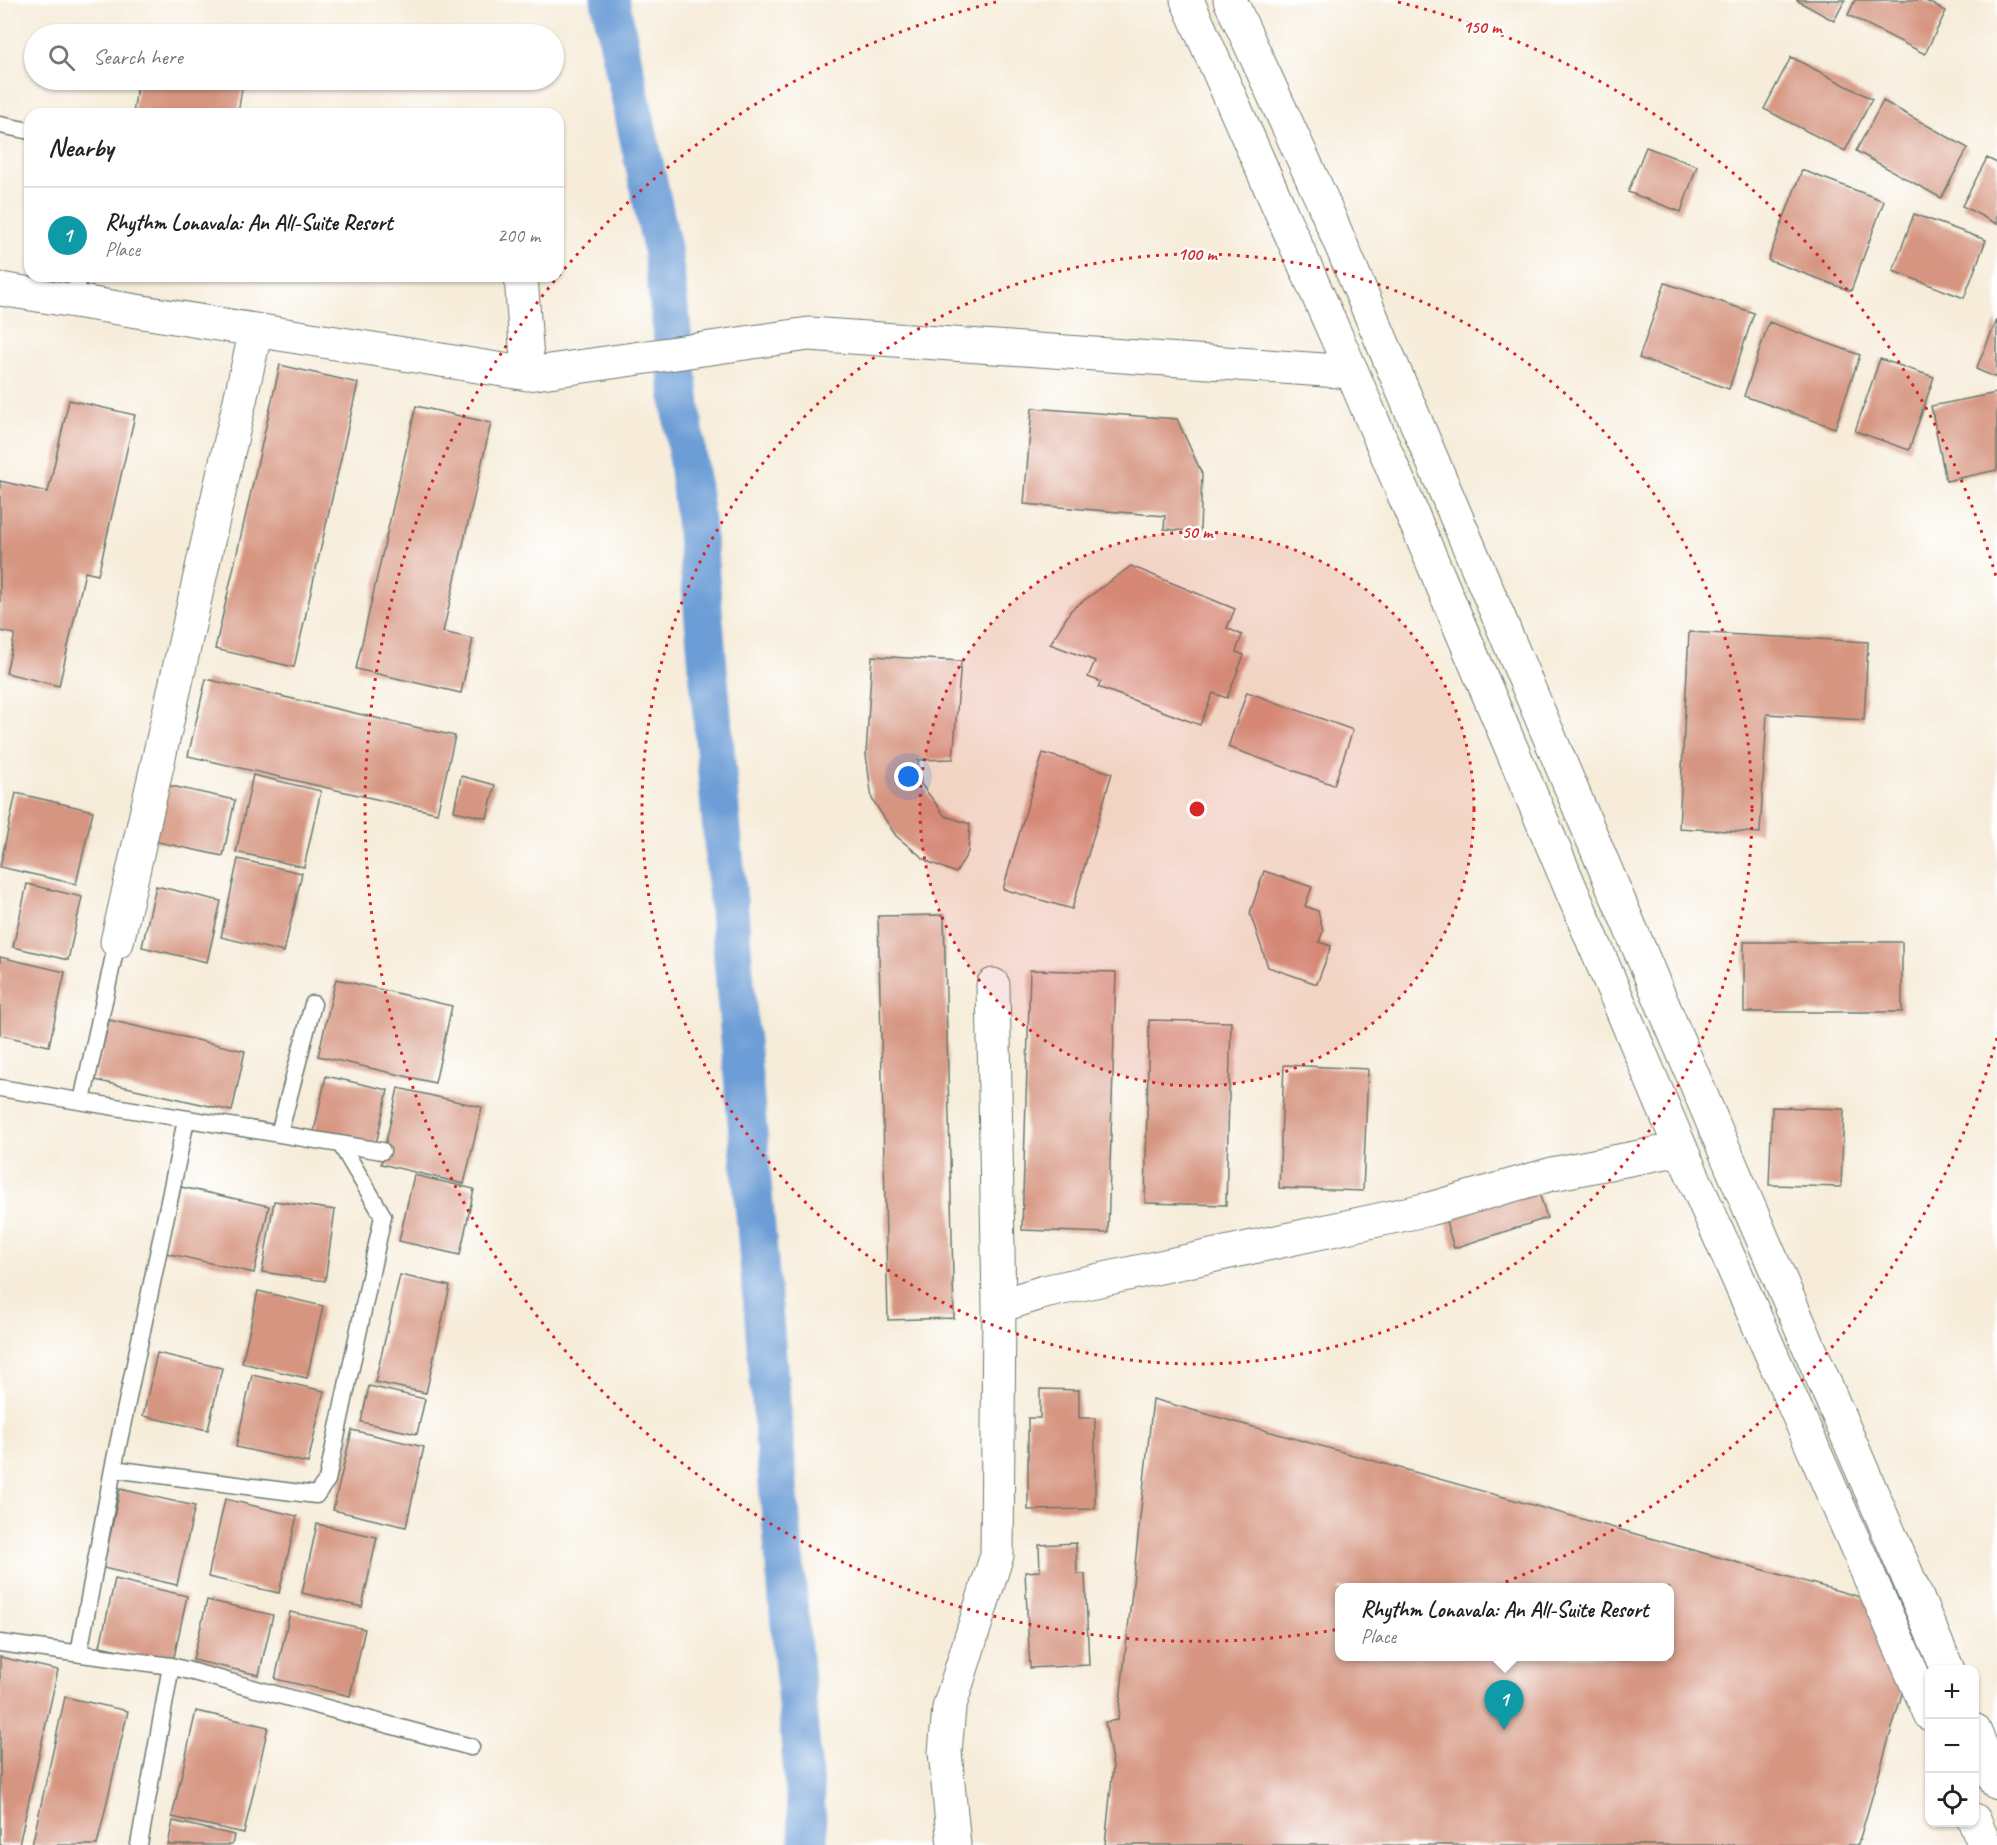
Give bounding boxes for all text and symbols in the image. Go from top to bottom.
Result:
text: 150 m [1463,16,1503,38]
search box [24,24,564,90]
icon: search [45,41,78,74]
text: Search here [93,43,183,71]
text: Nearby [48,131,113,164]
text: Rhythm Lonavala: An All-Suite Resort [105,209,392,237]
text: 1 [63,223,72,248]
text: 200 m [497,223,540,248]
text: Place [105,237,140,262]
text: 100 m [1178,243,1218,265]
text: 50 m [1182,521,1214,543]
your location [894,762,923,791]
centre of rings [1187,799,1207,819]
popup [1335,1583,1674,1661]
text: Rhythm Lonavala: An All-Suite Resort [1361,1596,1648,1624]
text: Place [1361,1624,1396,1649]
map controls [1925,1665,1979,1827]
button: + [1925,1665,1979,1719]
pin: 1 [1484,1680,1524,1730]
button: − [1925,1719,1979,1773]
button: locate [1925,1773,1979,1827]

